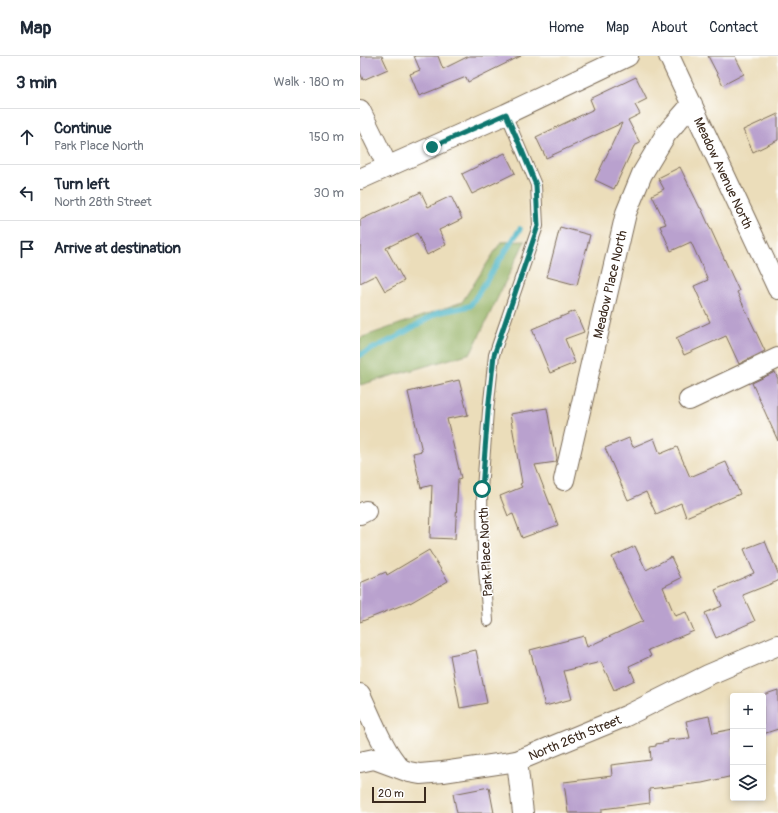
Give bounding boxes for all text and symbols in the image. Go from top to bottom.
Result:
text: Map [20,16,51,40]
text: Home [549,19,584,36]
text: Map [606,19,629,36]
text: About [651,19,687,36]
text: Contact [709,19,758,36]
text: 3 min [16,72,57,93]
text: Walk · 180 m [274,74,344,90]
street label: Meadow Avenue North [690,115,756,231]
text: Continue [54,119,112,138]
icon: ahead [16,126,38,148]
text: 150 m [309,129,344,145]
text: Park Place North [54,138,143,154]
route end [423,138,441,156]
text: Turn left [54,175,110,194]
icon: left [16,182,38,204]
text: 30 m [314,185,344,201]
text: North 28th Street [54,194,152,210]
street label: Meadow Place North [590,229,631,340]
icon: arrive [16,238,38,260]
text: Arrive at destination [54,239,181,258]
route start [473,480,491,498]
street label: Park Place North [476,507,496,597]
map controls [730,693,766,801]
button: + [730,693,766,729]
street label: North 26th Street [526,712,624,764]
button: − [730,729,766,765]
button: layers [730,765,766,801]
scale bar [372,785,426,804]
text: 20 m [378,787,404,800]

